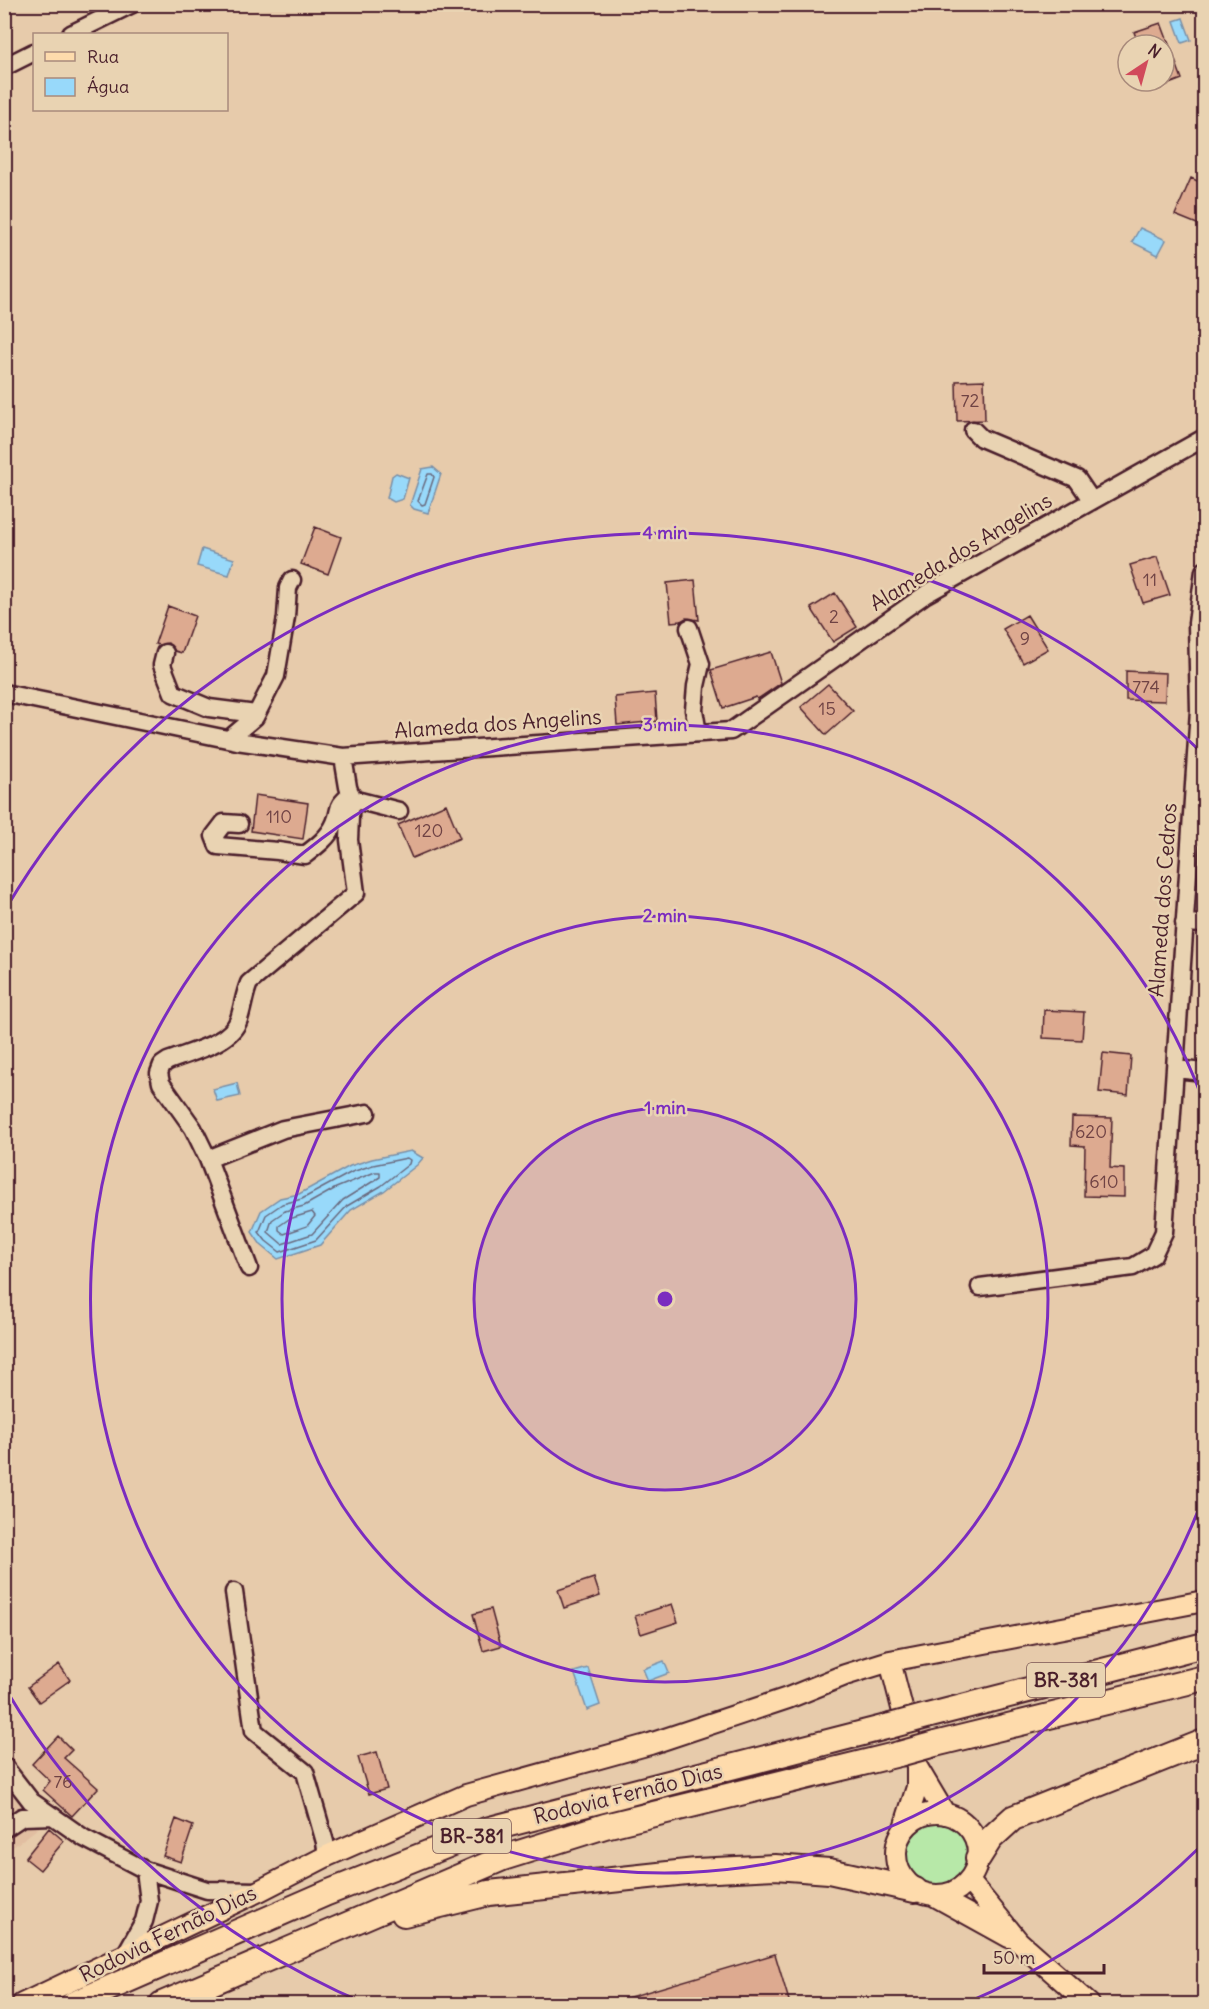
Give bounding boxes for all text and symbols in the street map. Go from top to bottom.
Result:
legend [33,33,228,111]
north arrow [1116,33,1176,93]
text: N [1144,40,1165,62]
text: Rua [87,45,119,68]
text: Água [87,75,129,98]
house number: 72 [961,389,979,412]
street label: Alameda dos Angelins [865,486,1057,617]
text: 4 min [643,521,688,544]
house number: 11 [1143,568,1157,591]
house number: 2 [829,605,839,628]
house number: 9 [1020,627,1030,650]
house number: 774 [1132,675,1160,698]
house number: 15 [818,697,836,720]
street label: Alameda dos Angelins [393,703,603,744]
text: 3 min [643,713,688,736]
street label: Alameda dos Cedros [1142,802,1183,998]
house number: 110 [266,805,292,828]
house number: 120 [415,819,443,842]
text: 2 min [643,904,688,927]
text: 1 min [644,1096,686,1119]
house number: 620 [1075,1120,1107,1143]
house number: 610 [1089,1170,1119,1193]
centre of rings [655,1289,675,1309]
road number: BR-381 [1027,1663,1105,1697]
street label: Rodovia Fernão Dias [531,1757,725,1830]
house number: 76 [54,1770,72,1793]
road number: BR-381 [433,1819,511,1853]
street label: Rodovia Fernão Dias [75,1879,261,1988]
scale bar [984,1937,1104,1975]
text: 50 m [993,1946,1035,1969]

